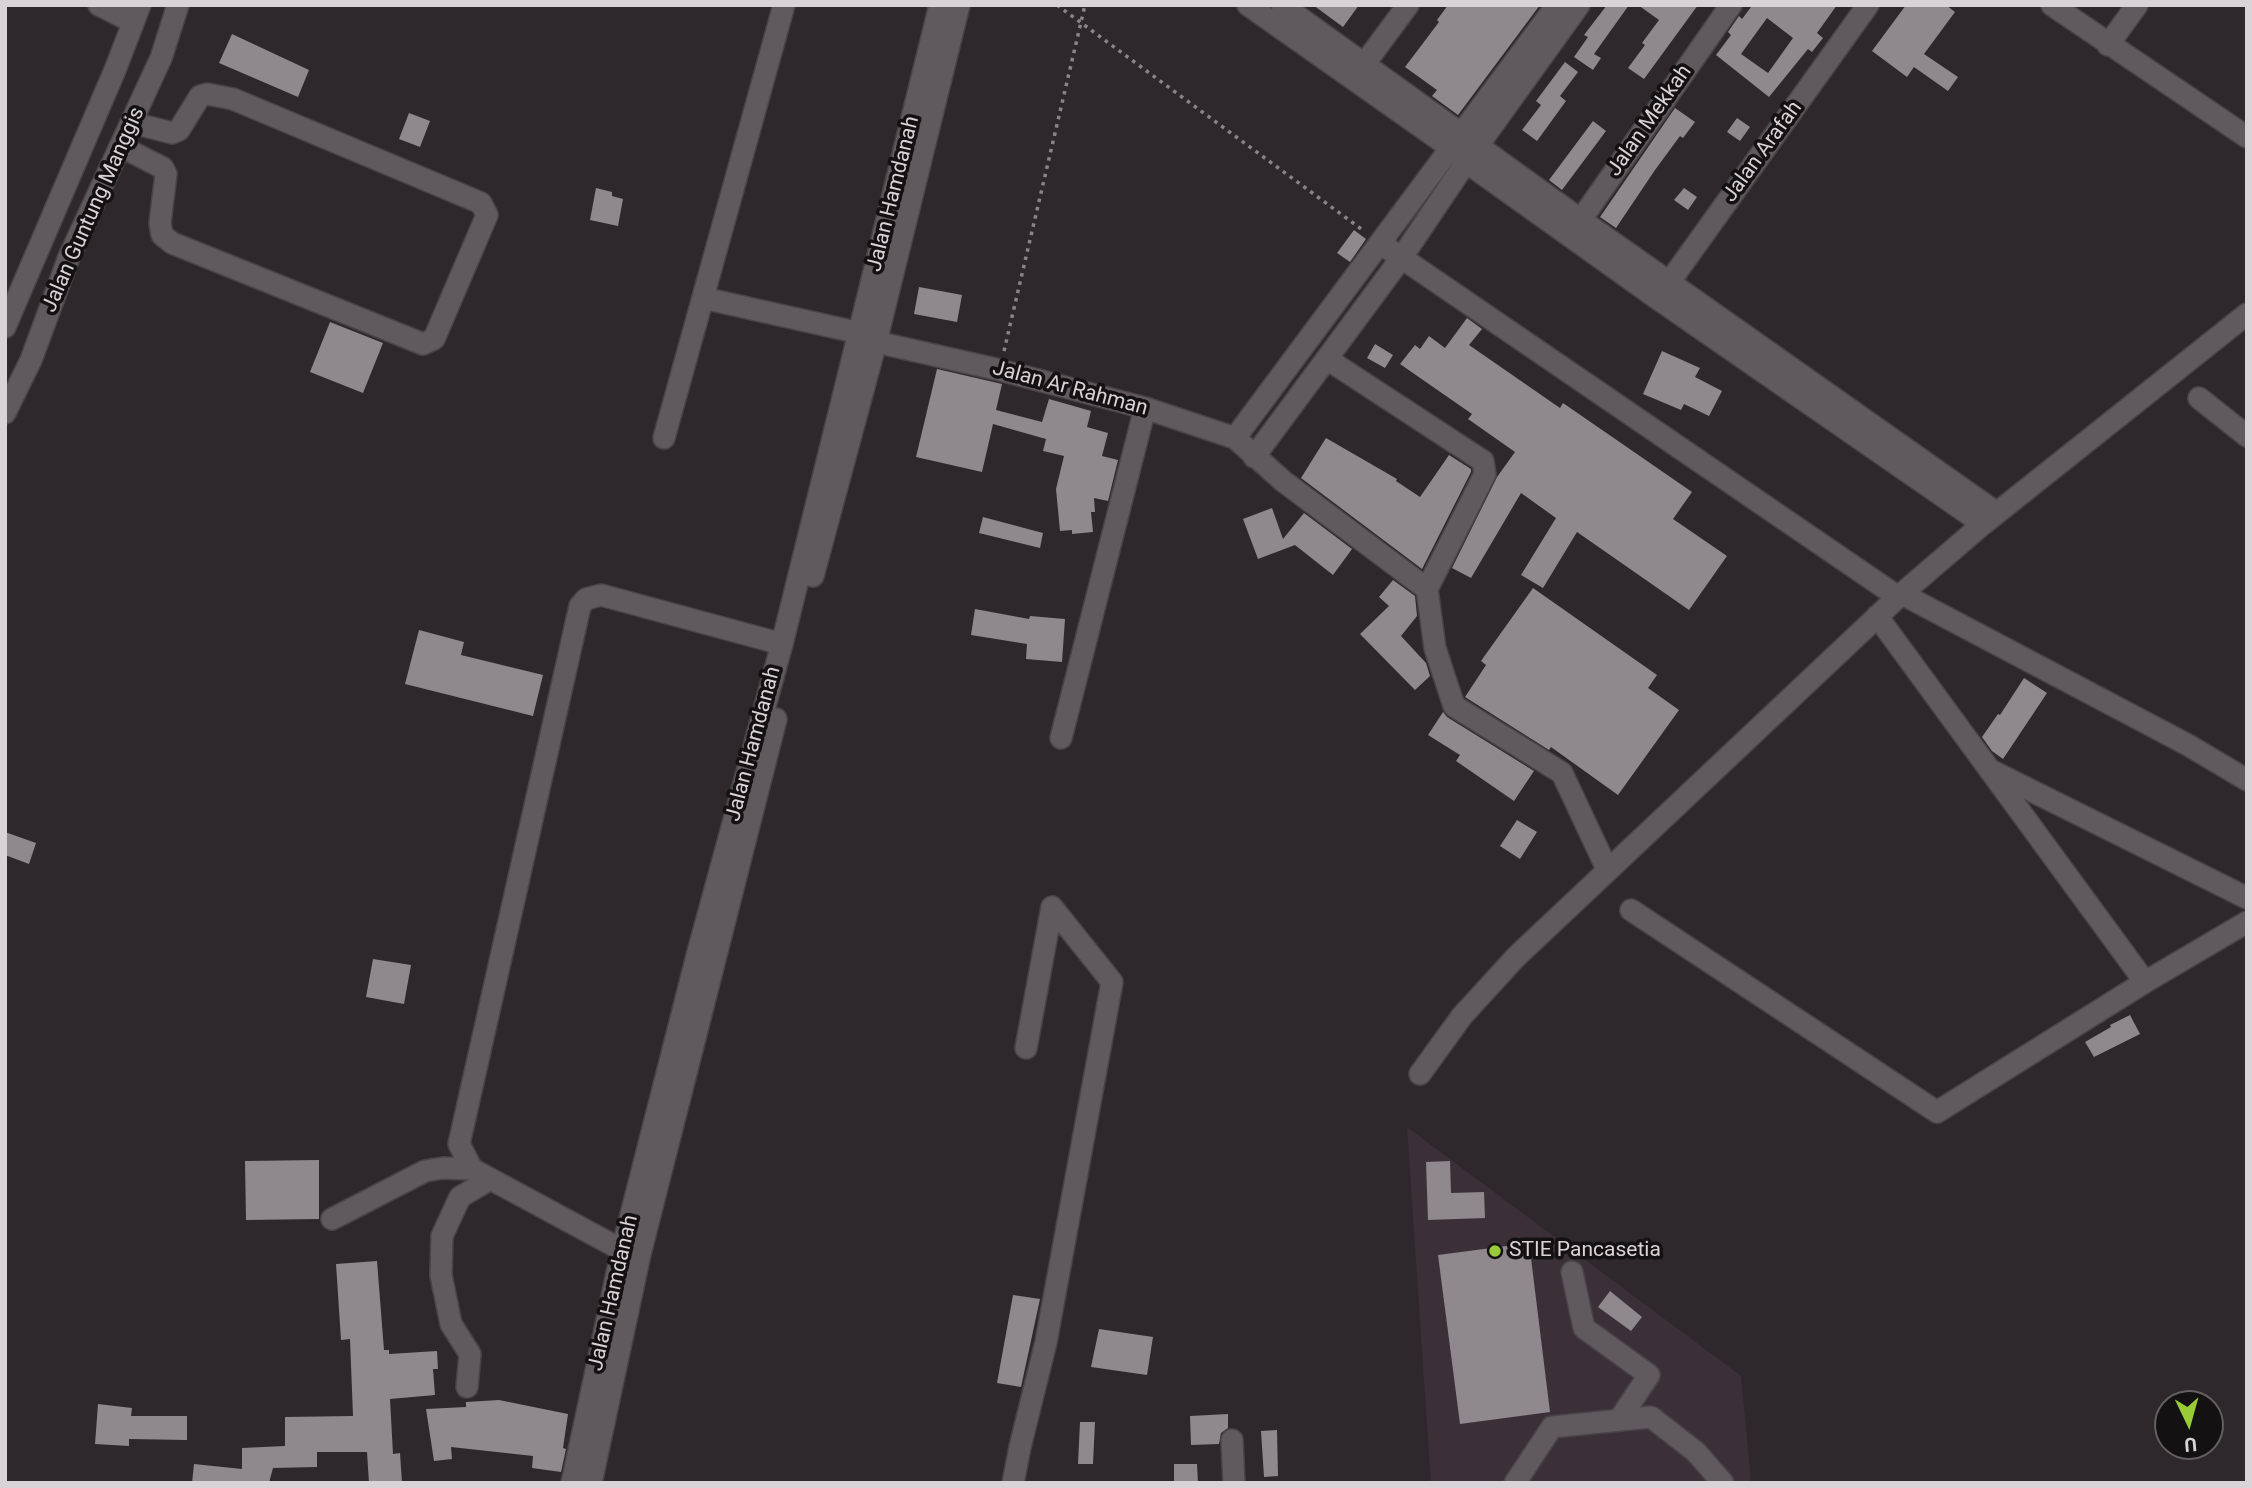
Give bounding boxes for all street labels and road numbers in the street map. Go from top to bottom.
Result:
street label: Jalan Mekkah [1602,60,1698,182]
street label: Jalan Arafah [1718,97,1808,207]
street label: Jalan Guntung Manggis [37,104,151,316]
street label: Jalan Hamdanah [863,114,925,274]
street label: Jalan Ar Rahman [990,356,1150,422]
street label: Jalan Hamdanah [721,664,787,824]
street label: Jalan Hamdanah [584,1213,644,1373]

